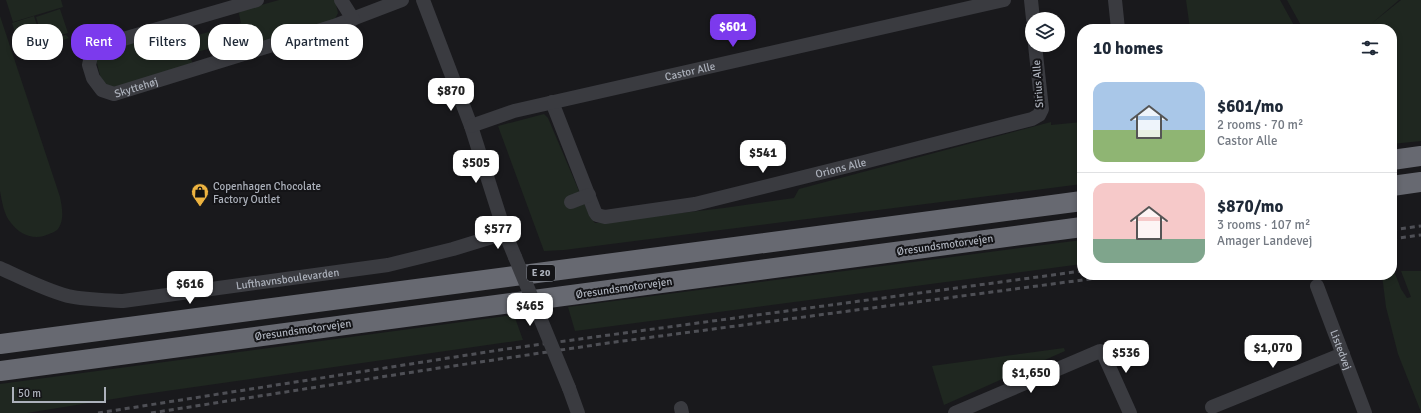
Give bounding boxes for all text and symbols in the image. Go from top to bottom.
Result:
map controls [1025,12,1065,52]
button: layers [1025,12,1065,52]
pin: $601 [709,14,757,48]
text: $601 [719,19,747,35]
chip: Buy [12,24,63,60]
chip: Rent [71,24,126,60]
chip: Filters [134,24,200,60]
chip: New [208,24,263,60]
chip: Apartment [271,24,363,60]
icon: filters [1359,37,1381,59]
text: 10 homes [1093,38,1163,59]
street label: Castor Alle [664,59,716,83]
street label: Sirius Alle [1030,60,1046,108]
street label: Skyttehøj [113,74,159,100]
pin: $870 [427,78,475,112]
text: $870 [437,83,465,99]
text: $601/mo [1217,96,1283,117]
icon: home [1125,98,1173,146]
text: 2 rooms · 70 m² [1217,117,1303,133]
text: Castor Alle [1217,133,1278,149]
pin: $541 [739,140,787,174]
text: $541 [749,145,777,161]
pin: $505 [452,150,500,184]
text: $505 [462,155,490,171]
street label: Orions Alle [814,155,867,180]
place label: Copenhagen Chocolate Factory Outlet [213,180,321,206]
shop icon: Copenhagen Chocolate Factory Outlet [190,182,210,207]
text: $870/mo [1217,196,1283,217]
icon: home [1125,199,1173,247]
pin: $577 [474,216,522,250]
text: 3 rooms · 107 m² [1217,217,1310,233]
text: $577 [484,221,512,237]
street label: Øresundsmotorvejen [896,232,994,258]
text: Amager Landevej [1217,233,1312,249]
street label: Lufthavnsboulevarden [235,265,340,292]
road number: E 20 [527,265,555,281]
pin: $616 [166,271,214,305]
street label: Øresundsmotorvejen [575,275,673,301]
text: $616 [176,276,204,292]
pin: $465 [506,293,554,327]
text: $465 [516,298,544,314]
street label: Øresundsmotorvejen [254,317,352,343]
street label: Listedvej [1328,328,1355,372]
pin: $1,070 [1240,335,1306,369]
pin: $536 [1102,340,1150,374]
text: $1,070 [1254,340,1292,356]
text: $536 [1112,345,1140,361]
pin: $1,650 [998,360,1064,394]
text: $1,650 [1012,365,1050,381]
scale bar [12,385,106,404]
text: 50 m [18,387,41,400]

